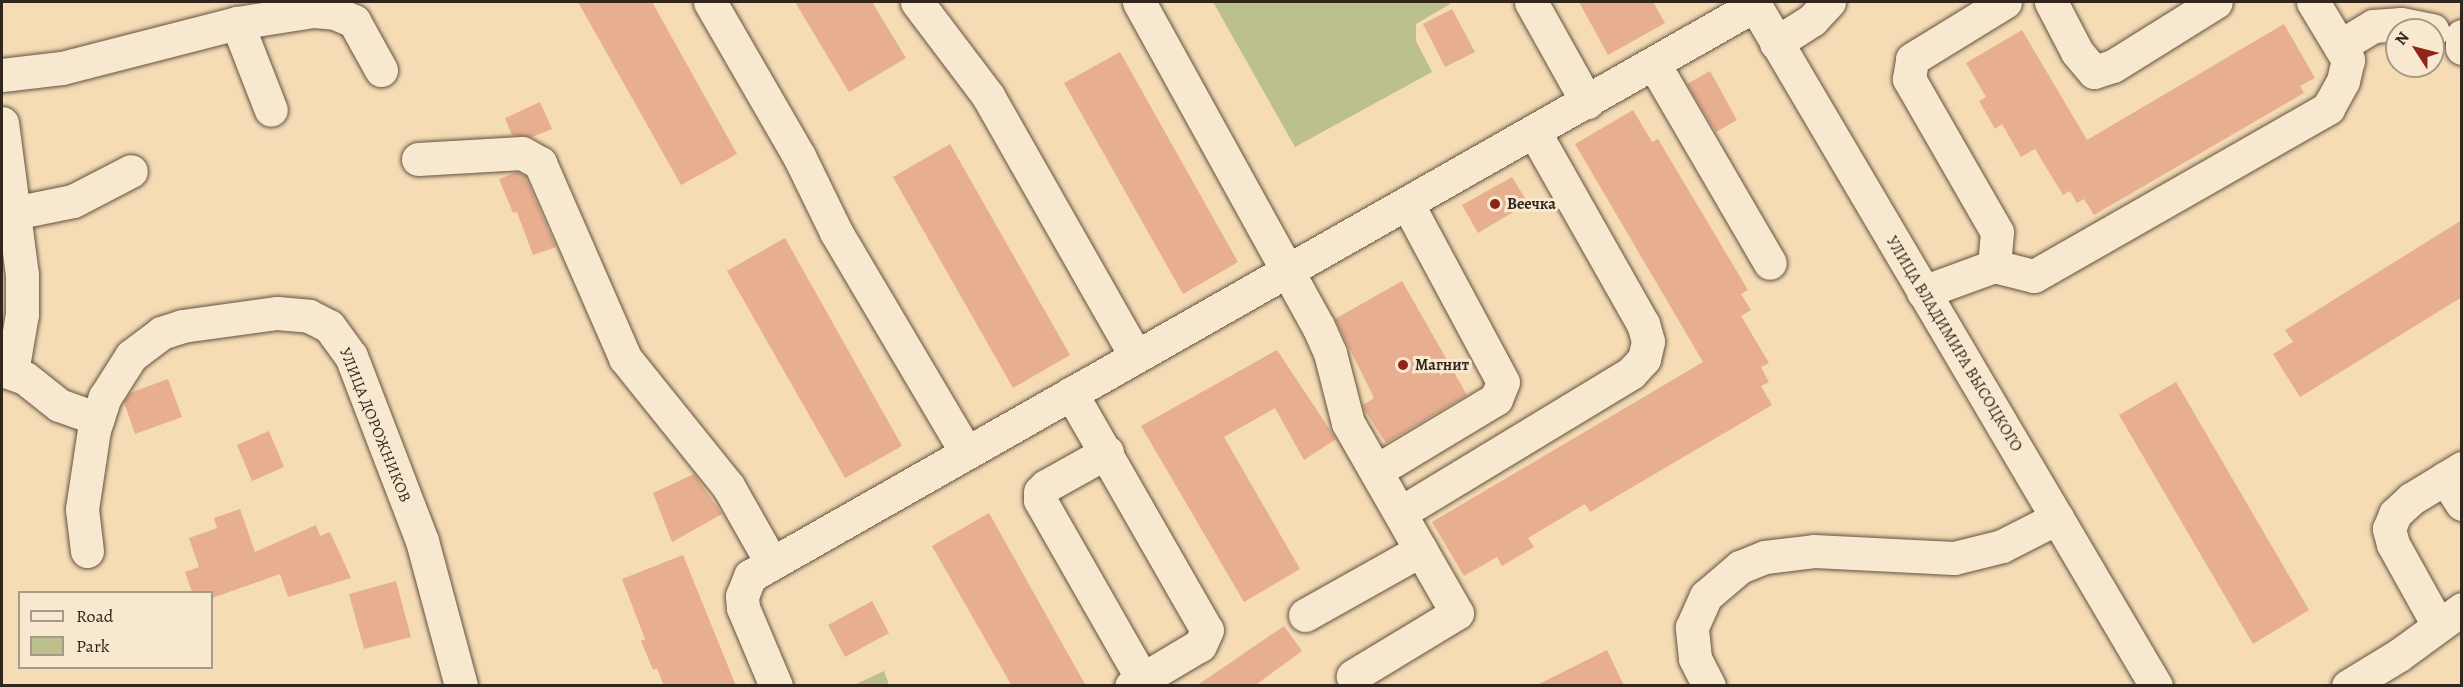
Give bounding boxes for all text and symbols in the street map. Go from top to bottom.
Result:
north arrow [2385,18,2445,78]
text: N [2390,27,2414,50]
place label: Веечка [1507,194,1556,214]
marker: Веечка [1488,197,1502,211]
street label: УЛИЦА ВЛАДИМИРА ВЫСОЦКОГО [1882,233,2026,455]
street label: УЛИЦА ДОРОЖНИКОВ [335,345,415,505]
place label: Магнит [1415,355,1469,375]
marker: Магнит [1396,358,1410,372]
legend [18,591,213,669]
text: Road [76,604,113,628]
text: Park [76,634,110,658]

